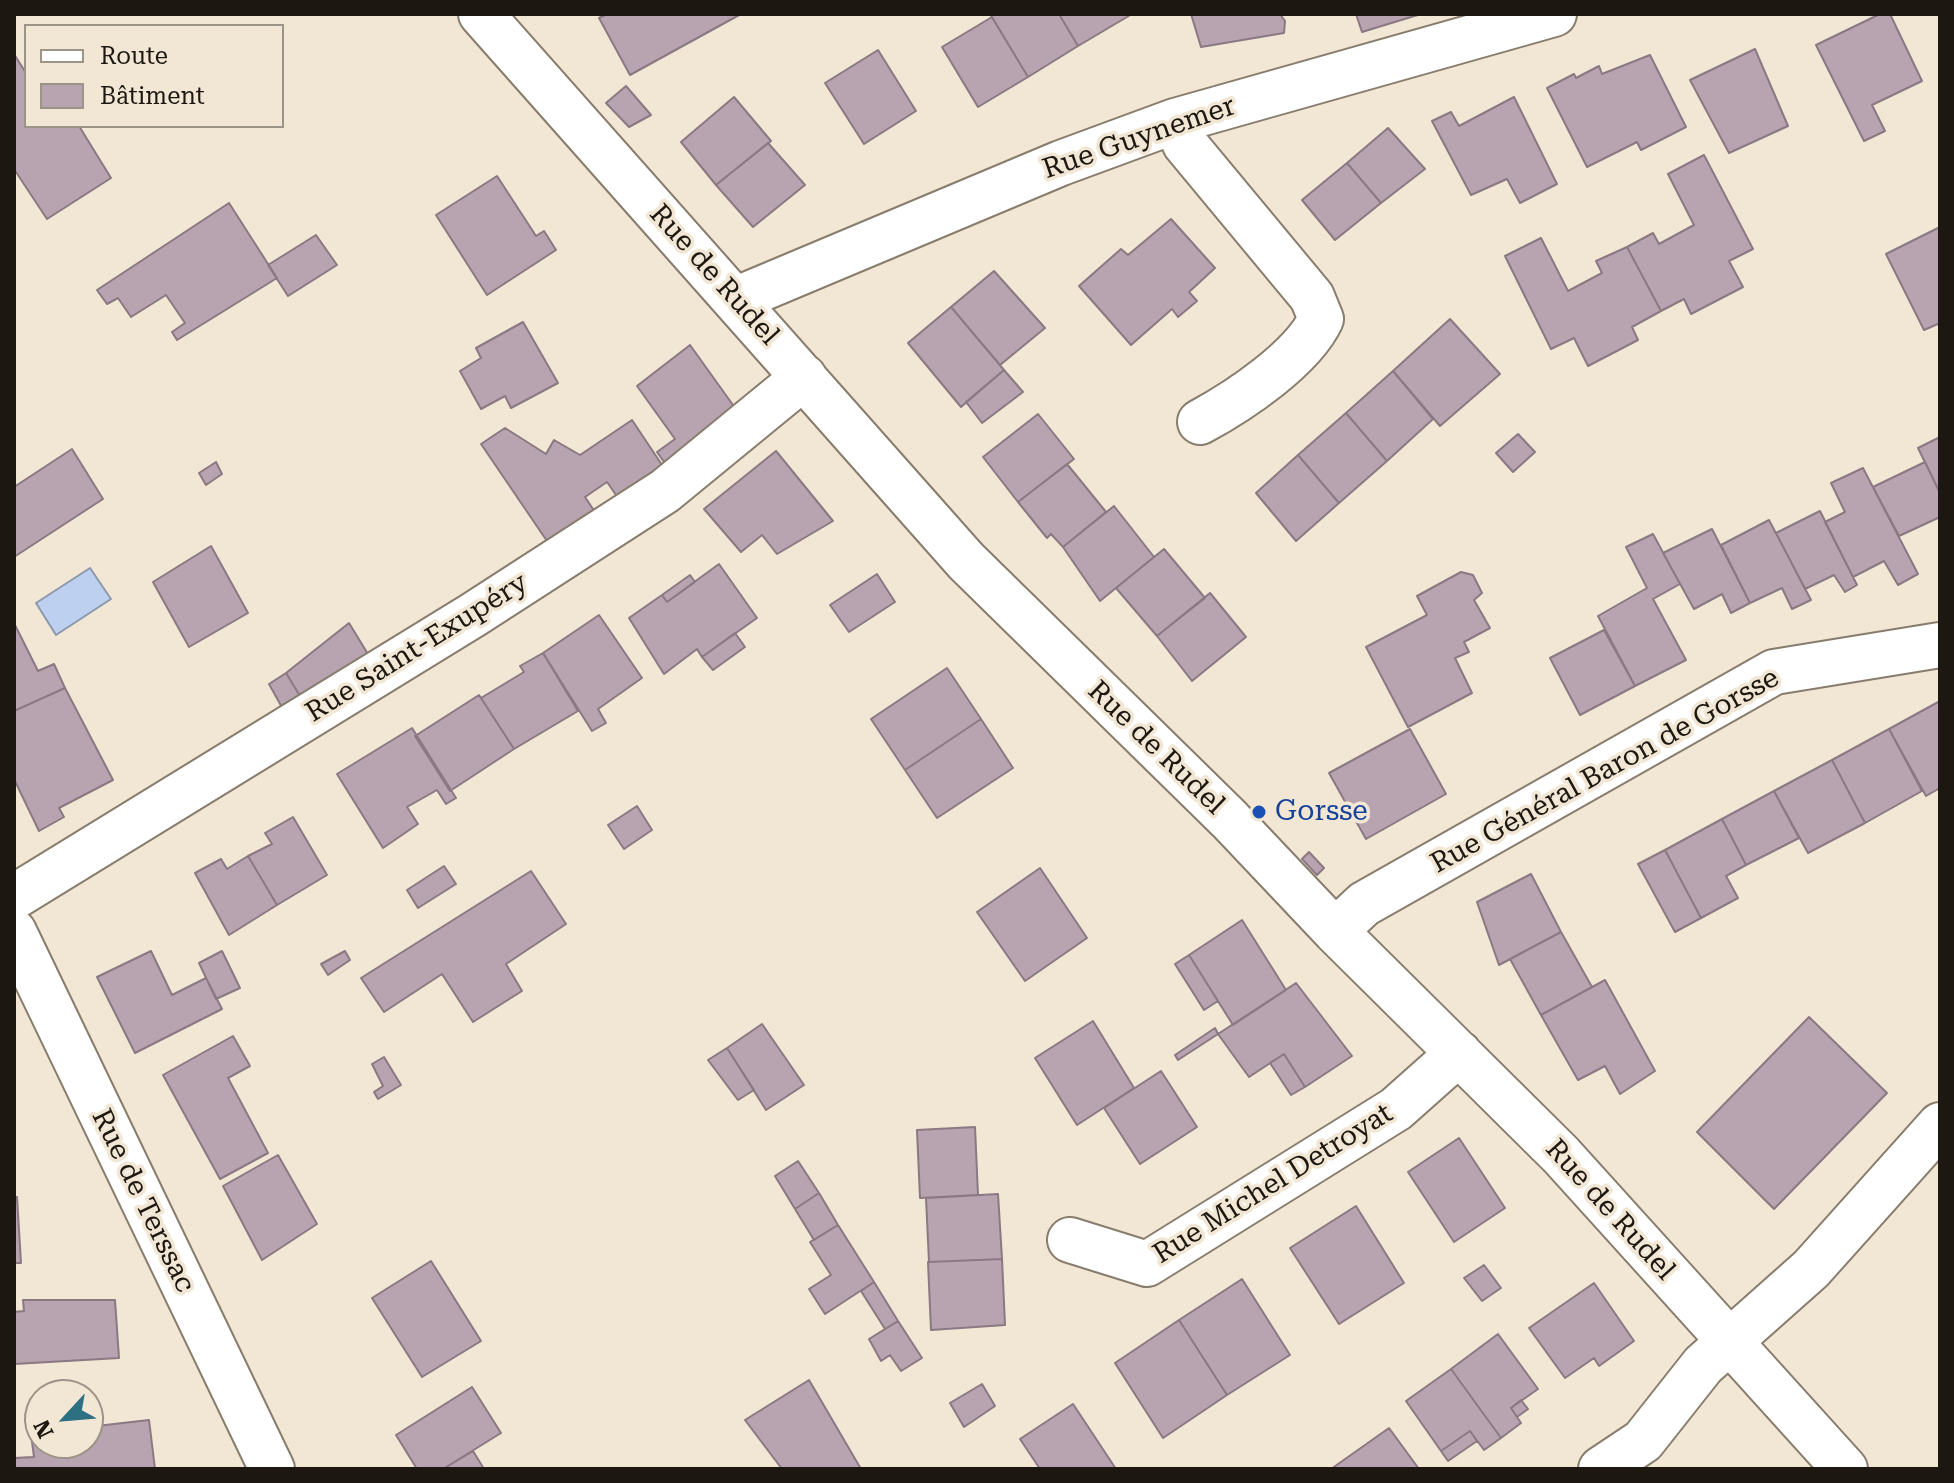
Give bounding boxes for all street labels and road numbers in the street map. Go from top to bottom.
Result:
street label: Rue Guynemer [1038,89,1240,187]
street label: Rue de Rudel [642,198,786,352]
street label: Rue Saint-Exupéry [300,566,534,730]
street label: Rue Général Baron de Gorsse [1425,661,1785,881]
street label: Rue de Rudel [1081,674,1231,822]
street label: Rue Michel Detroyat [1147,1097,1399,1271]
street label: Rue de Terssac [84,1104,202,1298]
street label: Rue de Rudel [1538,1133,1682,1287]

